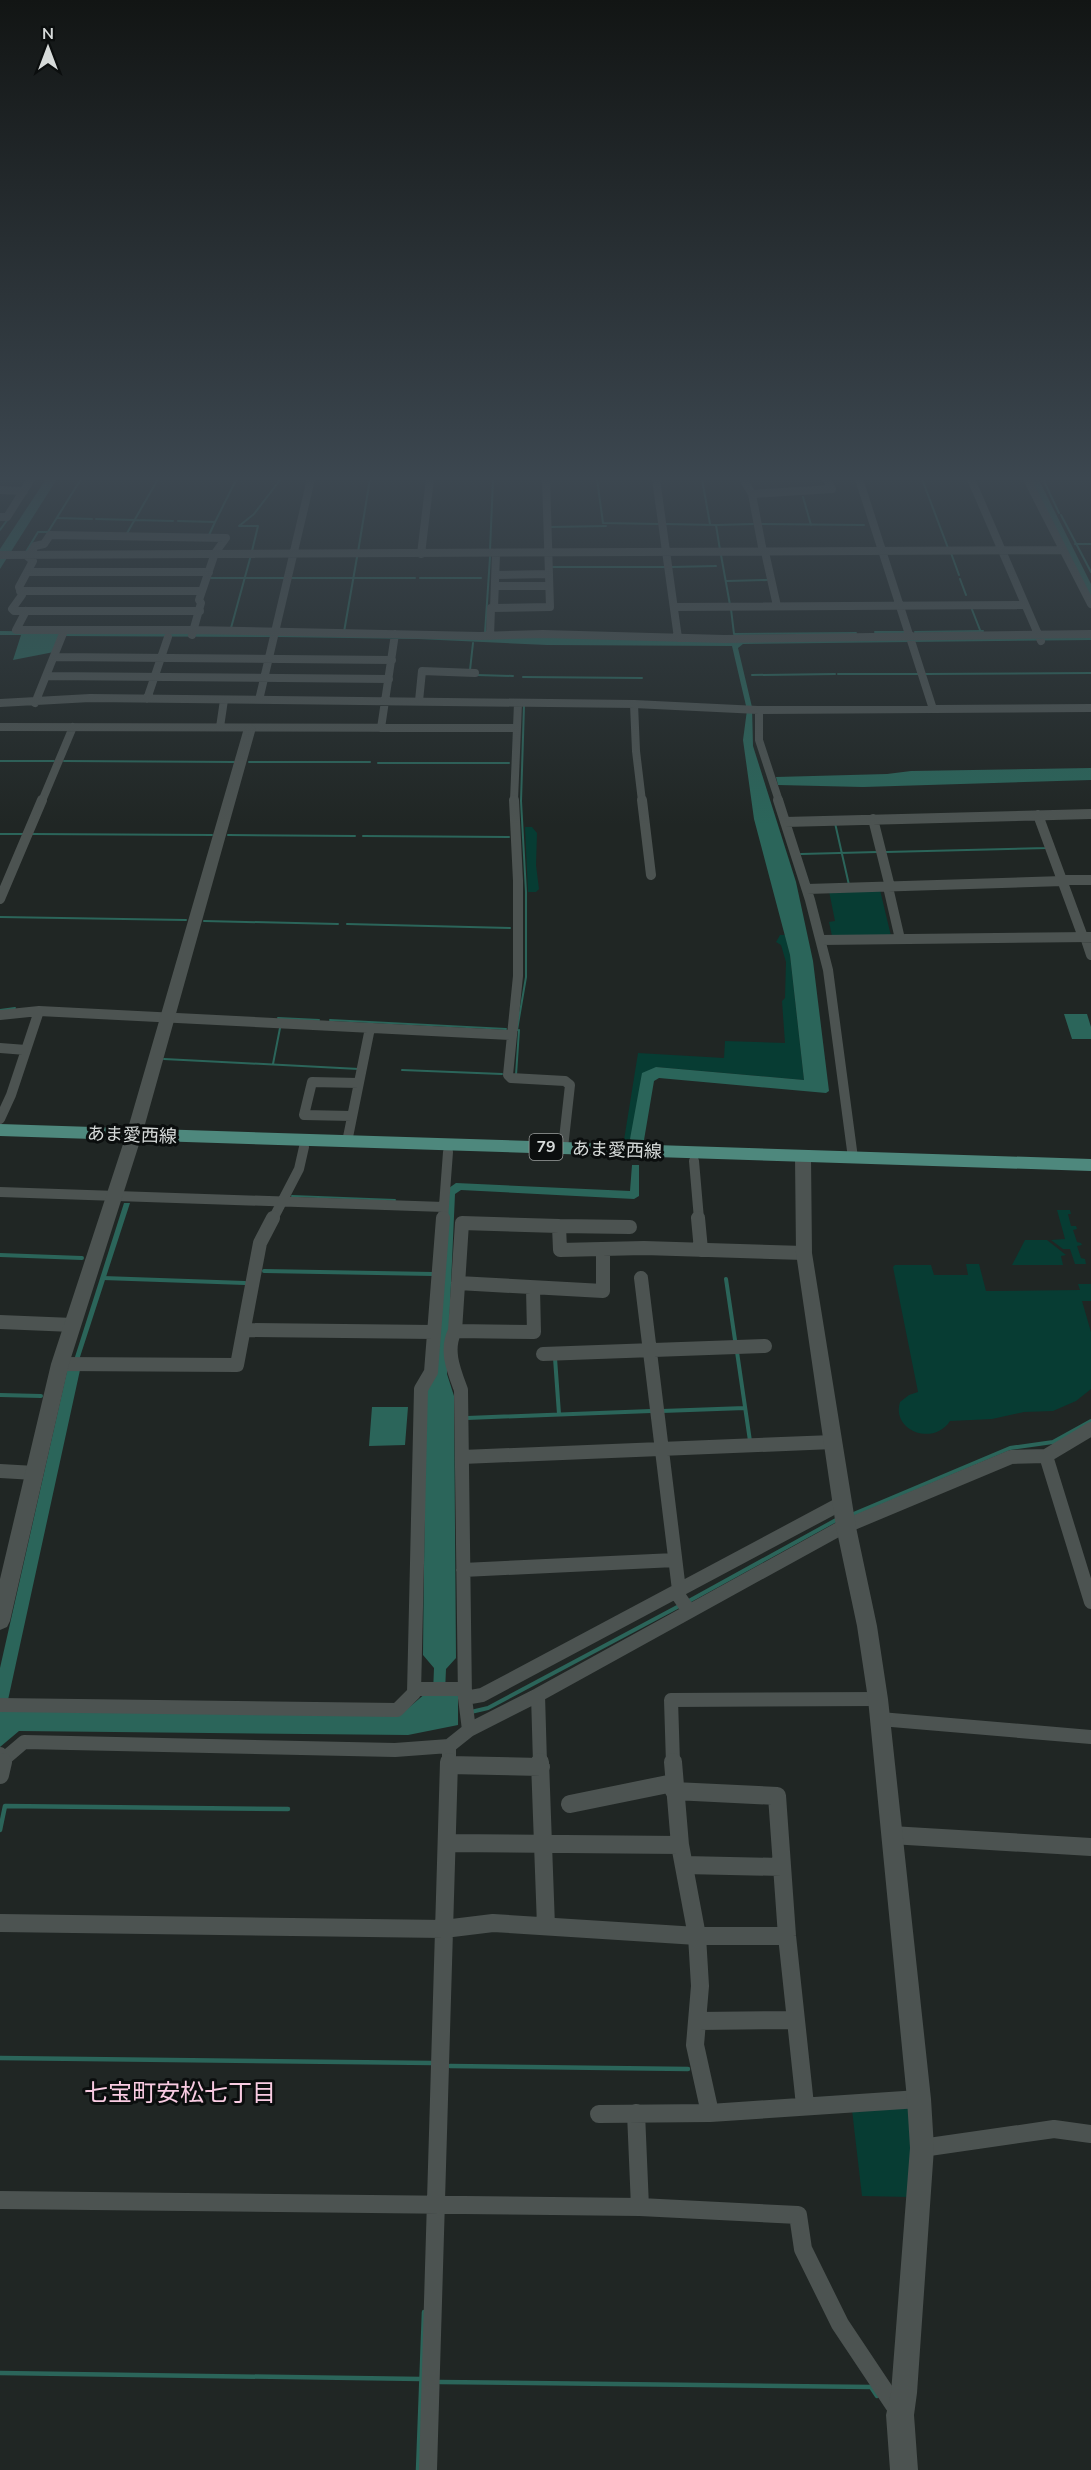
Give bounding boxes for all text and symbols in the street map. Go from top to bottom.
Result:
north arrow [18,18,78,78]
text: N [42,23,54,45]
street label: あま愛西線 [87,1121,177,1149]
road number: 79 [530,1134,562,1160]
street label: あま愛西線 [572,1136,662,1164]
district label: 七宝町安松七丁目 [84,2077,276,2109]

